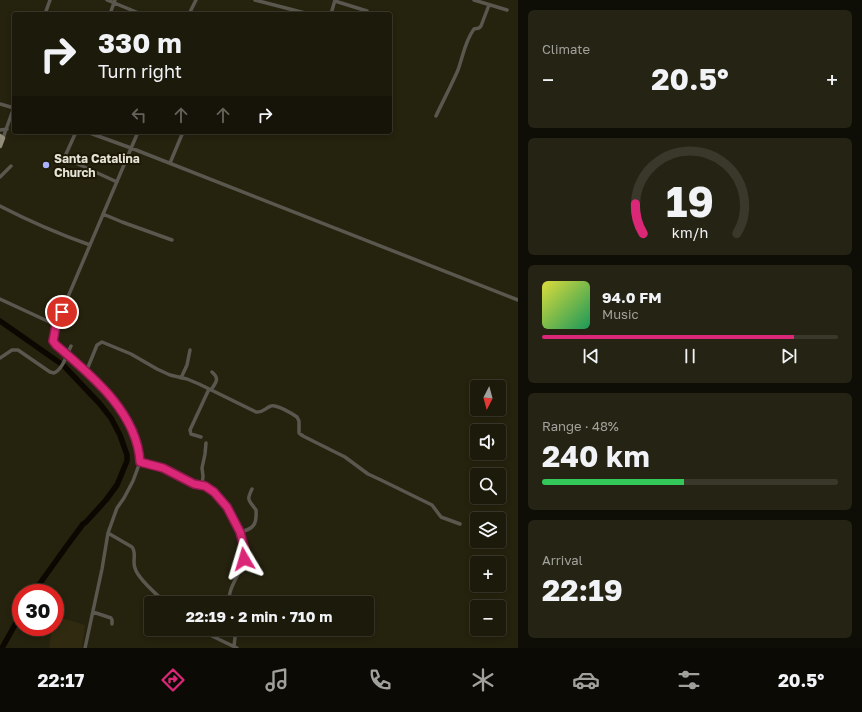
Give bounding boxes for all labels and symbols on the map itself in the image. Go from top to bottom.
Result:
place label: Santa Catalina Church [54,151,140,180]
marker: Santa Catalina Church [41,160,51,170]
pin [45,295,79,329]
north arrow [470,380,506,416]
position arrow [223,538,265,580]
speed limit sign: 30 [12,584,64,636]

